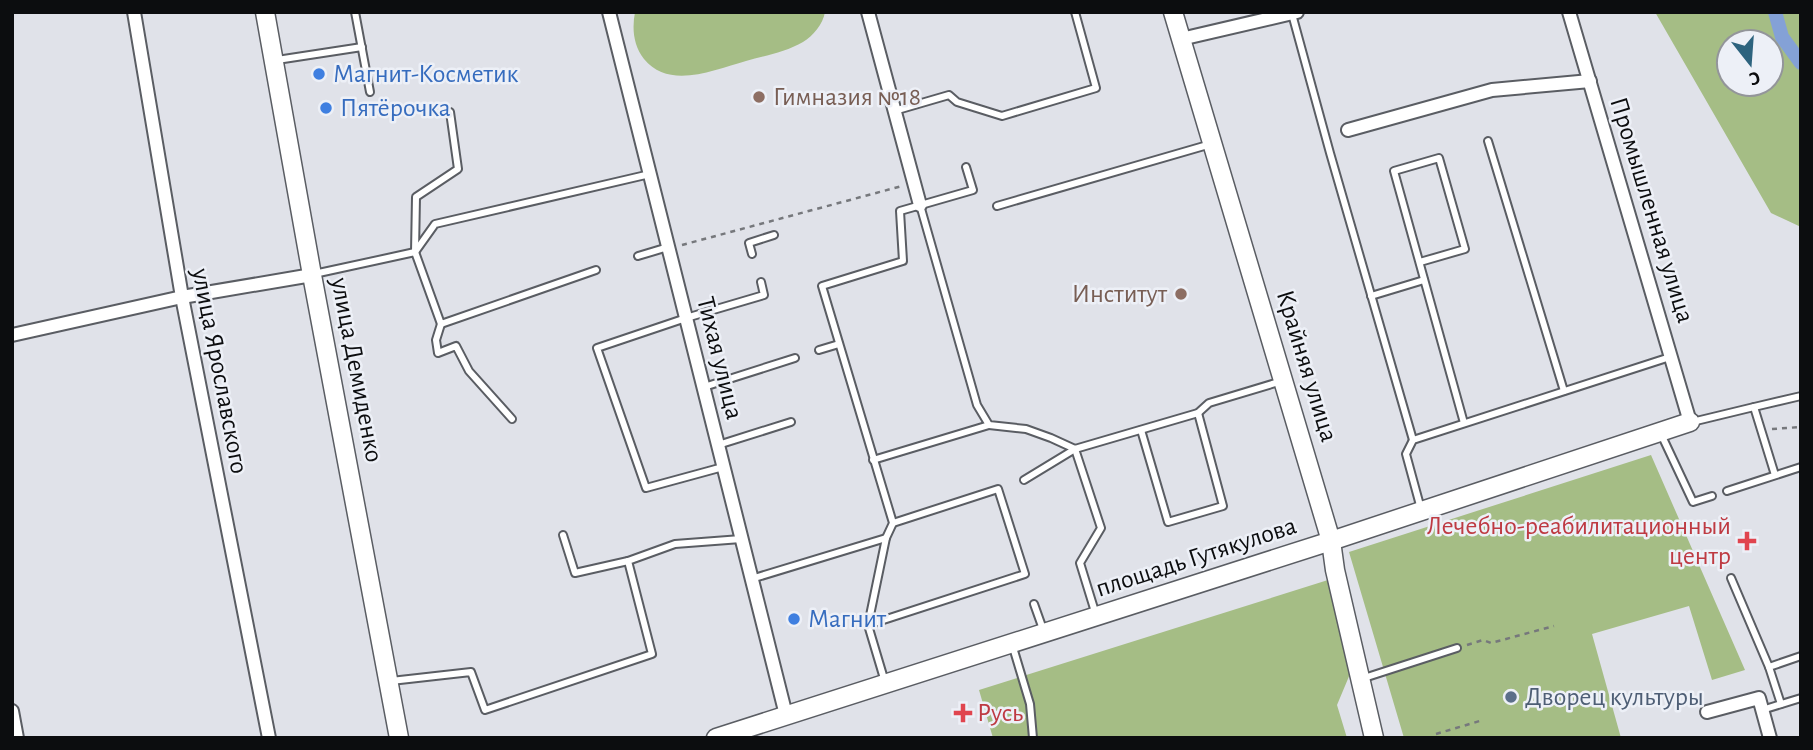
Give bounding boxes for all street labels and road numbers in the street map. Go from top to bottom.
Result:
street label: Промышленная улица [1605,94,1699,326]
street label: улица Ярославского [187,265,253,476]
street label: улица Демиденко [326,275,388,464]
street label: Крайняя улица [1272,287,1342,445]
street label: Тихая улица [692,294,748,422]
street label: площадь Гутякулова [1092,512,1300,602]

